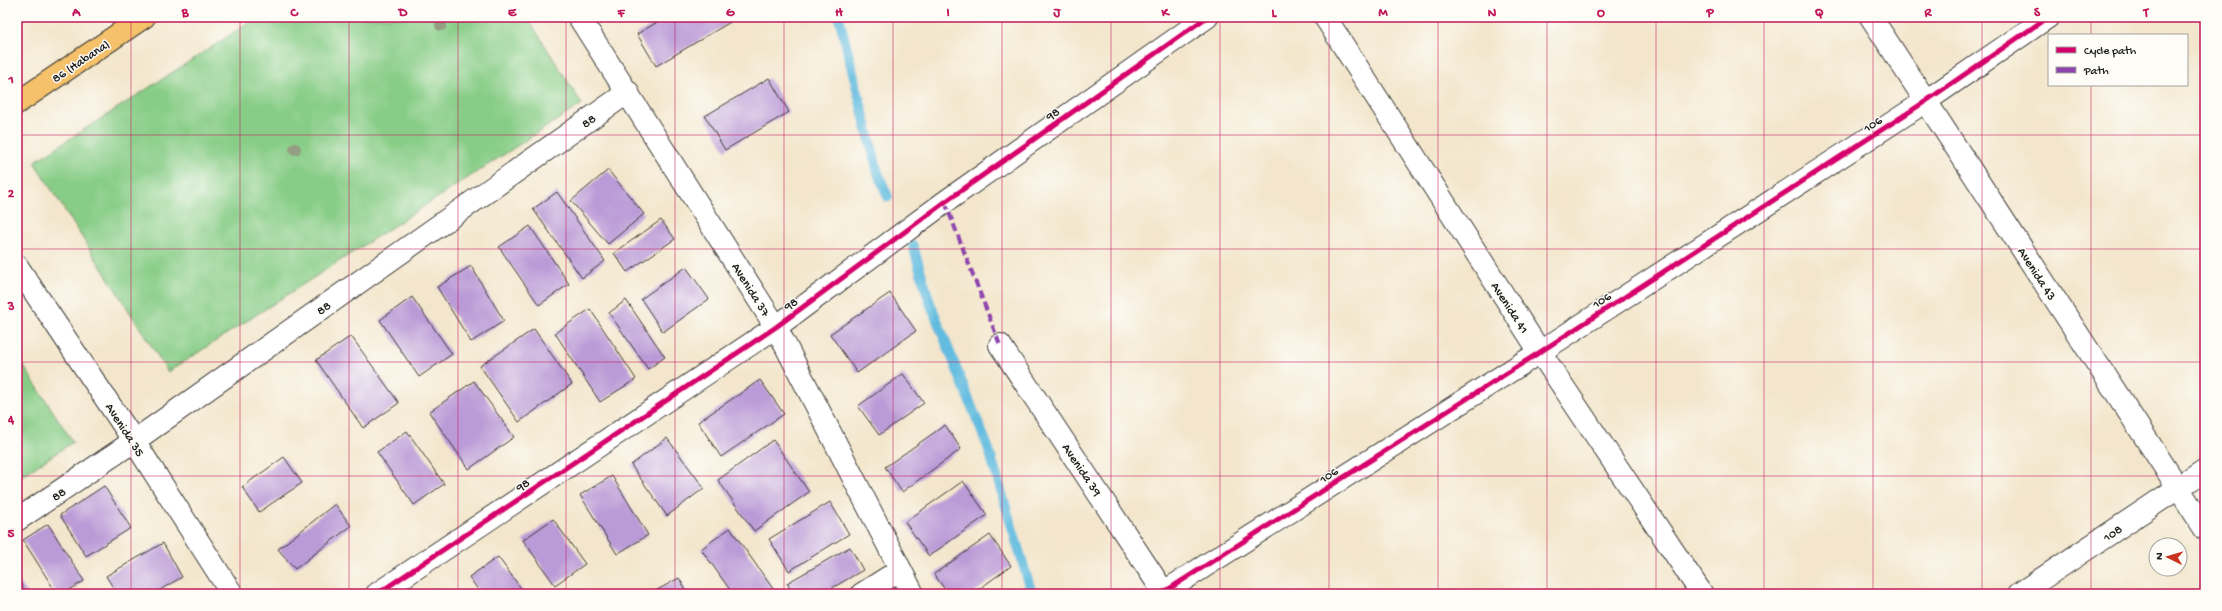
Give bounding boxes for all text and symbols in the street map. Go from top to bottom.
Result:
text: A [71,6,81,21]
text: B [181,6,190,21]
text: C [289,6,299,21]
text: D [398,6,408,21]
text: E [508,6,517,21]
text: F [617,6,626,21]
text: G [726,6,735,21]
text: H [835,6,843,21]
text: I [946,6,950,21]
text: J [1053,6,1062,21]
text: K [1160,6,1170,21]
text: L [1272,6,1278,21]
text: M [1378,6,1388,21]
text: N [1488,6,1497,21]
text: O [1597,6,1605,21]
text: P [1705,6,1714,21]
text: Q [1815,6,1824,21]
text: R [1924,6,1933,21]
text: S [2034,6,2041,21]
text: T [2142,6,2149,21]
legend [2048,34,2188,86]
street label: 86 (Habana) [50,37,113,87]
text: Cycle path [2084,45,2137,59]
text: Path [2083,65,2109,79]
text: 1 [7,73,14,88]
street label: 98 [1043,105,1063,126]
street label: 88 [579,112,600,132]
street label: 106 [1860,113,1886,137]
text: 2 [8,187,15,202]
street label: Avenida 43 [2013,245,2059,304]
street label: Avenida 37 [727,261,773,321]
street label: Avenida 41 [1487,280,1531,337]
street label: 106 [1589,289,1615,313]
street label: 98 [781,295,801,316]
street label: 88 [314,299,335,319]
text: 3 [7,300,15,315]
street label: Avenida 35 [101,401,147,460]
text: 4 [7,413,15,428]
street label: Avenida 39 [1058,441,1104,500]
street label: 106 [1316,464,1342,488]
street label: 98 [513,476,533,497]
street label: 88 [49,485,69,505]
street label: 108 [2100,522,2126,546]
text: 5 [8,527,15,542]
north arrow [2148,537,2188,577]
text: N [2154,552,2166,560]

